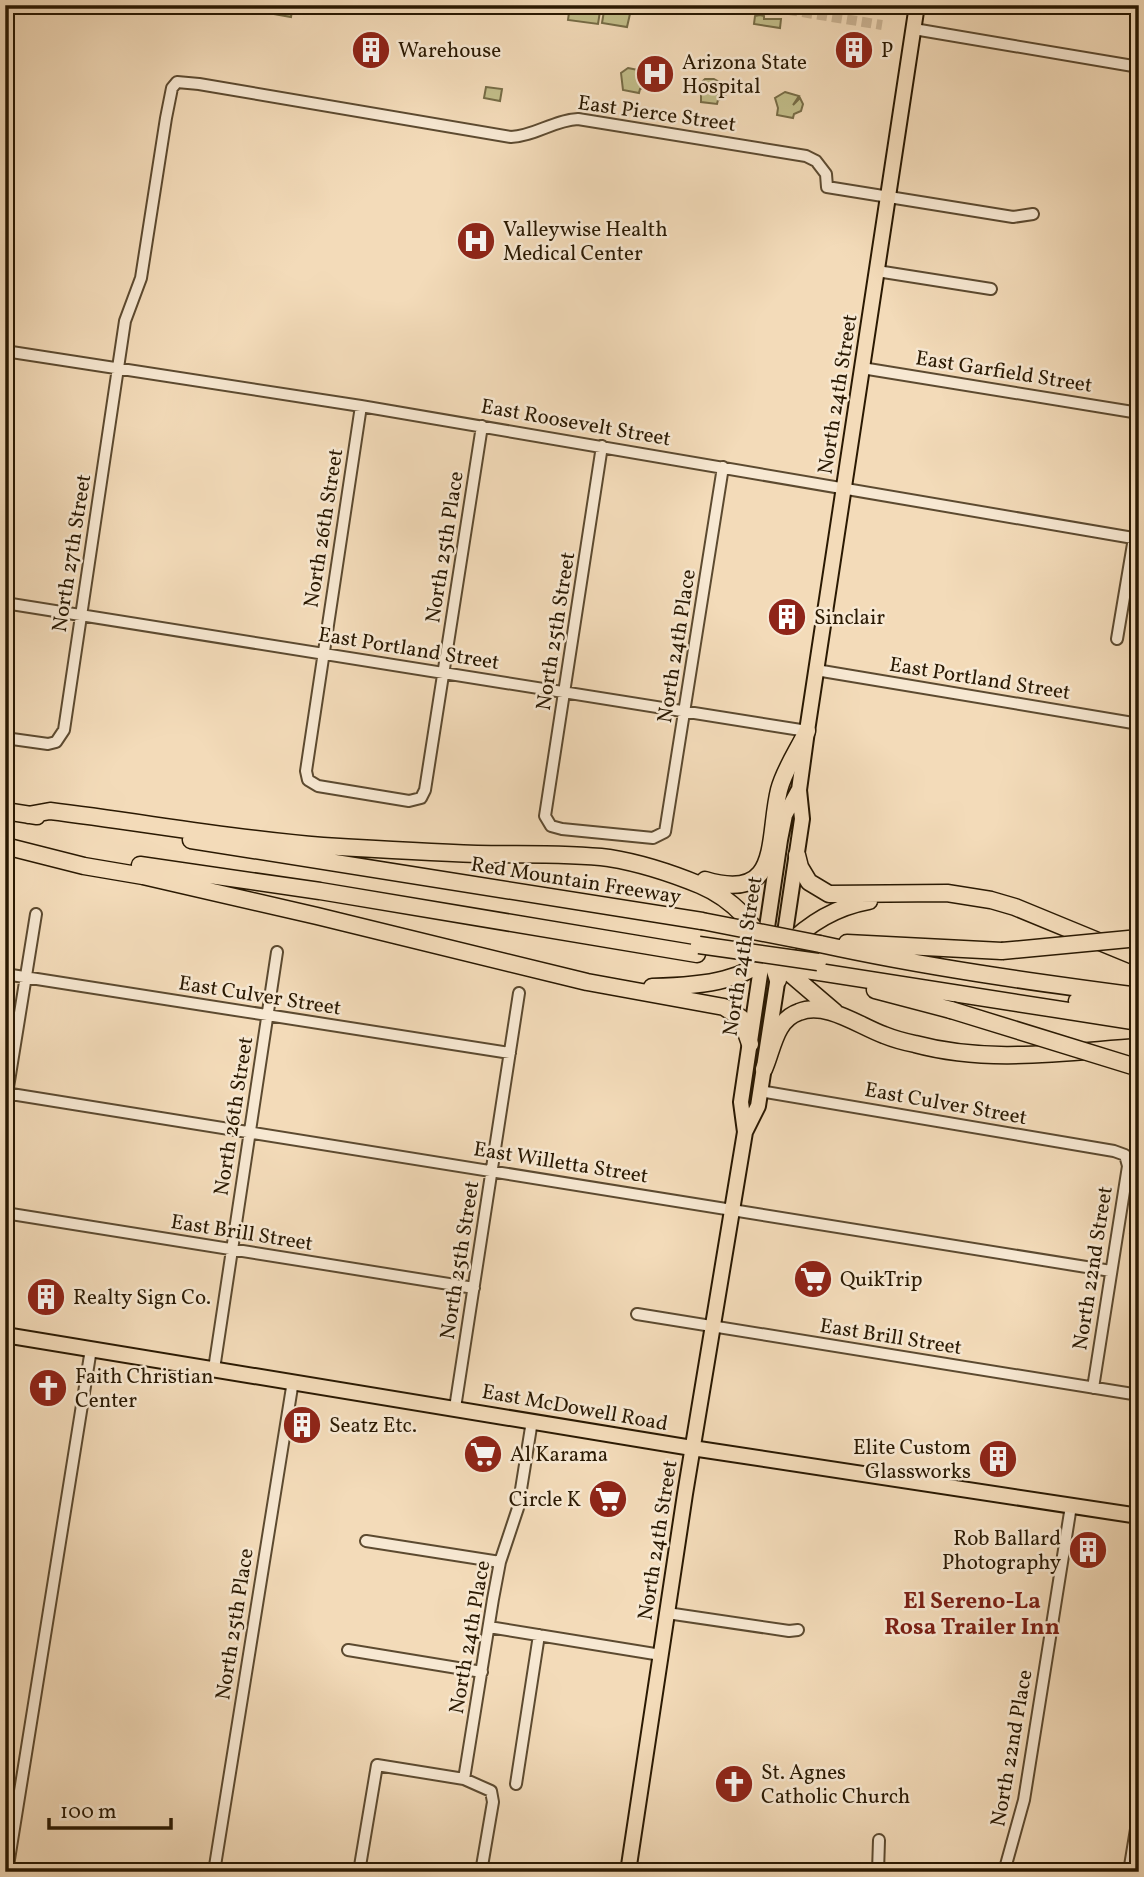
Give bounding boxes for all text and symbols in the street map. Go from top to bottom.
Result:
building icon: Warehouse [350,29,392,71]
building icon: P [833,29,875,71]
place label: Warehouse [398,37,501,66]
place label: P [881,37,893,66]
place label: Arizona State Hospital [682,49,807,102]
hospital icon: Arizona State Hospital [634,53,676,95]
street label: East Pierce Street [576,89,738,140]
place label: Valleywise Health Medical Center [503,216,668,269]
hospital icon: Valleywise Health Medical Center [455,220,497,262]
street label: North 24th Street [811,312,865,476]
street label: East Garfield Street [913,344,1094,401]
street label: East Roosevelt Street [478,392,673,454]
street label: North 26th Street [298,447,351,610]
street label: North 25th Place [419,469,472,625]
street label: North 27th Street [46,472,99,634]
street label: North 25th Street [530,550,583,713]
street label: North 24th Place [651,567,704,725]
building icon: Sinclair [766,596,808,638]
place label: Sinclair [814,604,885,633]
street label: East Portland Street [316,621,501,678]
street label: East Portland Street [887,651,1072,708]
street label: Red Mountain Freeway [469,851,684,913]
street label: North 24th Street [716,874,770,1038]
street label: East Culver Street [176,969,343,1024]
street label: North 26th Street [208,1035,261,1198]
street label: East Culver Street [862,1076,1029,1133]
street label: East Willetta Street [471,1135,650,1192]
street label: North 25th Street [434,1179,487,1342]
street label: North 22nd Street [1066,1184,1121,1352]
street label: East Brill Street [169,1208,315,1259]
supermarket icon: QuikTrip [792,1258,834,1300]
place label: QuikTrip [840,1266,923,1295]
building icon: Realty Sign Co. [25,1276,67,1318]
place label: Realty Sign Co. [73,1284,211,1313]
street label: East Brill Street [818,1312,964,1363]
place label: Faith Christian Center [75,1363,214,1416]
church icon: Faith Christian Center [27,1367,69,1409]
street label: East McDowell Road [479,1378,670,1439]
building icon: Seatz Etc. [281,1404,323,1446]
place label: Seatz Etc. [329,1412,417,1441]
supermarket icon: Al Karama [462,1433,504,1475]
place label: Elite Custom Glassworks [853,1434,971,1487]
building icon: Elite Custom Glassworks [977,1438,1019,1480]
place label: Al Karama [510,1441,608,1470]
street label: North 24th Street [631,1458,685,1622]
supermarket icon: Circle K [587,1478,629,1520]
place label: Circle K [509,1486,581,1515]
place label: Rob Ballard Photography [942,1525,1062,1578]
building icon: Rob Ballard Photography [1067,1529,1109,1571]
street label: North 25th Place [209,1546,262,1702]
street label: North 24th Place [443,1558,498,1716]
district label: El Sereno-La Rosa Trailer Inn [884,1586,1060,1644]
street label: North 22nd Place [984,1667,1041,1829]
place label: St. Agnes Catholic Church [761,1759,910,1812]
church icon: St. Agnes Catholic Church [713,1763,755,1805]
scale bar [49,1786,172,1830]
text: 100 m [60,1798,117,1827]

